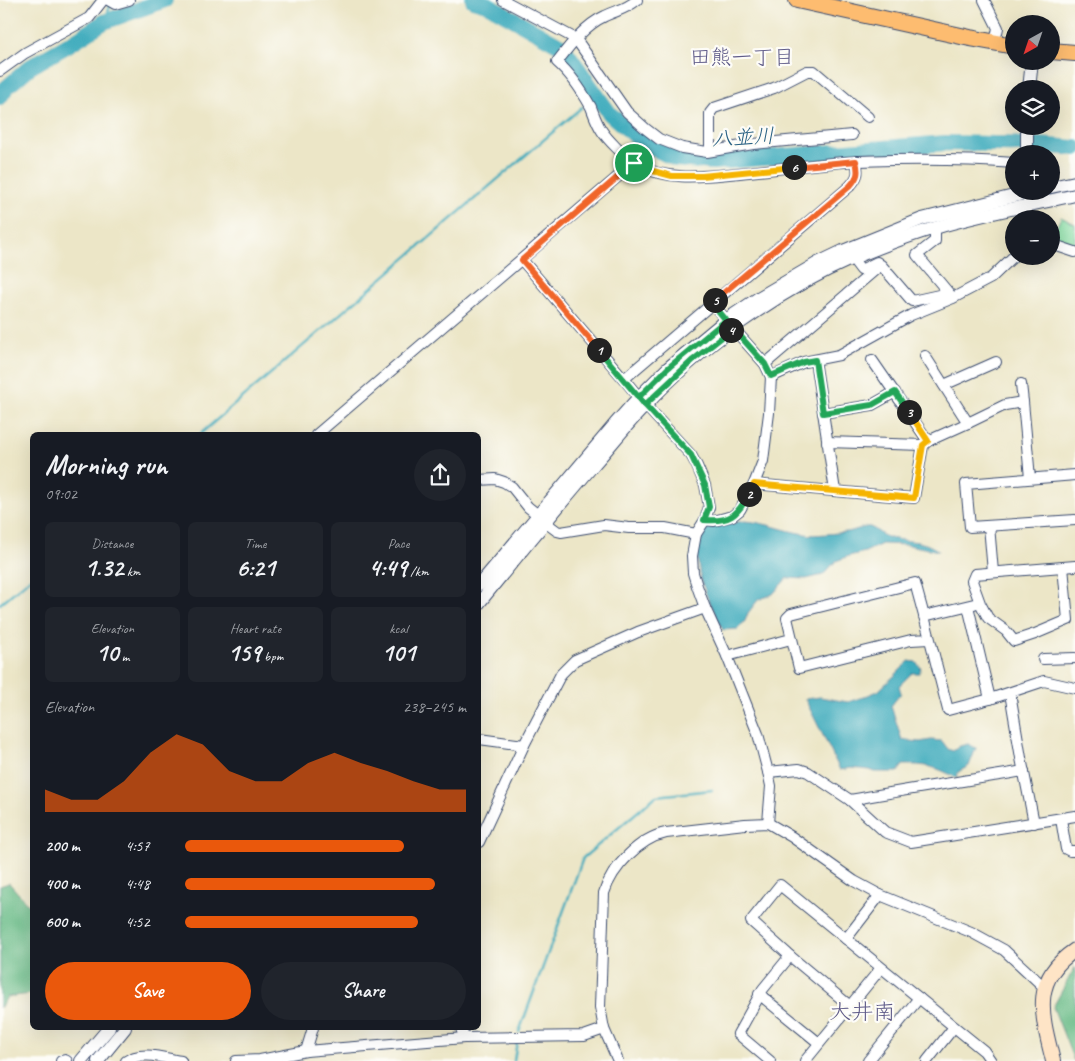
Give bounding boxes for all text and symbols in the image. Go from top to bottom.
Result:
north arrow [1005,15,1060,70]
map controls [1005,15,1060,265]
district label: 田熊一丁目 [690,44,795,70]
button: layers [1005,80,1060,135]
water label: 八並川 [711,122,775,152]
pin [613,142,655,184]
button: + [1005,145,1060,200]
icon: arrive [620,149,648,177]
pin: 6 [782,154,806,180]
text: 6 [791,159,798,176]
button: − [1005,210,1060,265]
pin: 5 [702,288,728,312]
text: 5 [712,292,719,309]
pin: 4 [718,318,744,342]
text: 4 [728,322,735,339]
pin: 1 [586,338,612,362]
text: 1 [596,342,603,359]
pin: 3 [896,400,922,424]
text: 3 [906,404,913,421]
text: Morning run [45,447,167,482]
button: share [414,449,466,501]
pin: 2 [736,482,762,506]
text: 09:02 [45,484,77,504]
text: 2 [746,486,753,503]
text: Distance [92,535,133,552]
text: Time [245,535,266,552]
text: Pace [388,535,409,552]
text: 1.32 [85,552,123,584]
text: 6:21 [236,552,275,584]
text: 4:49 [368,552,407,584]
text: km [123,563,140,580]
text: /km [407,563,429,580]
text: Elevation [91,620,134,637]
text: Heart rate [230,620,281,637]
text: kcal [389,620,408,637]
text: 10 [96,637,118,669]
text: 159 [228,637,261,669]
text: 101 [382,637,415,669]
text: m [118,648,129,665]
text: bpm [261,648,283,665]
text: Elevation [45,697,94,717]
text: 238–245 m [403,697,466,717]
text: 200 m [45,836,80,856]
text: 4:57 [125,836,150,856]
text: 400 m [45,874,80,894]
text: 4:48 [125,874,150,894]
text: 600 m [45,912,80,932]
text: 4:52 [125,912,150,932]
button: Save [45,962,251,1020]
button: Share [261,962,466,1020]
district label: 大井南 [829,998,895,1026]

